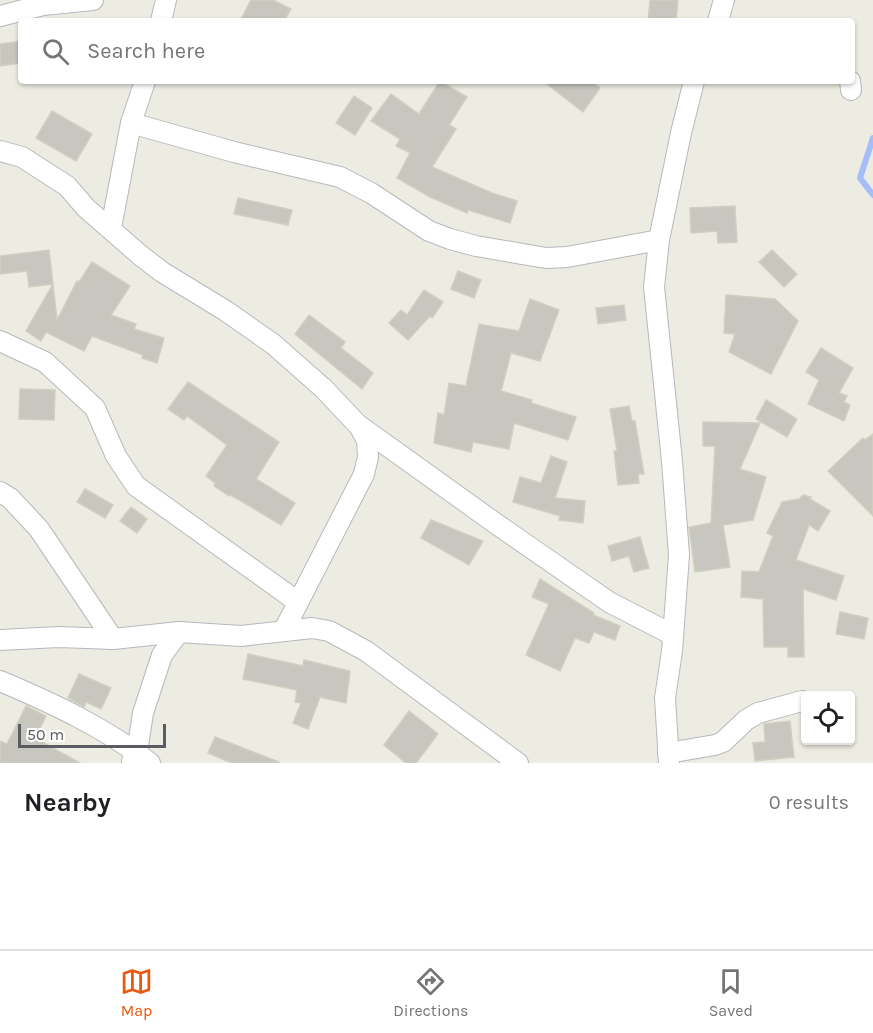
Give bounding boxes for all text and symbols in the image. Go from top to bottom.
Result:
search box [18,18,855,84]
icon: search [39,35,72,68]
text: Search here [87,38,205,64]
map controls [801,691,855,745]
button: locate [801,691,855,745]
scale bar [18,721,166,748]
text: 50 m [27,725,64,744]
text: Nearby [24,787,111,818]
text: 0 results [769,791,849,814]
tab: Map [120,965,153,1020]
tab: Directions [393,965,468,1020]
tab: Saved [709,965,753,1020]

